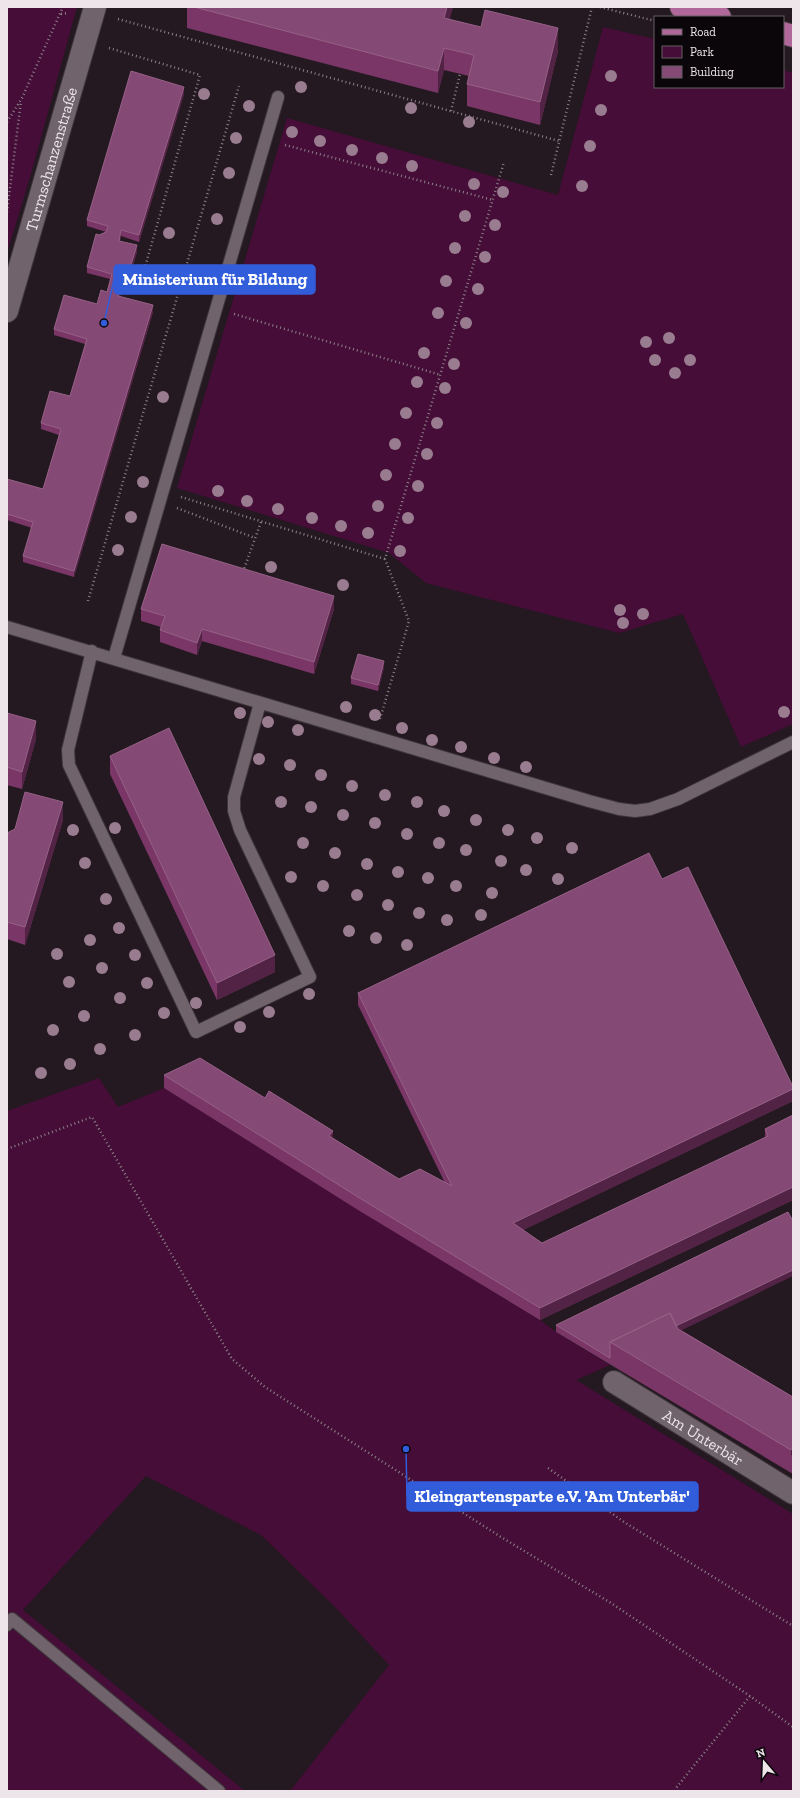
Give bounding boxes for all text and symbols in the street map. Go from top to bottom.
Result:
legend [654,16,784,88]
text: Road [690,25,716,39]
text: Park [690,45,715,59]
text: Building [690,65,734,79]
street label: Turmschanzenstraße [21,85,81,234]
callout: Ministerium für Bildung [114,265,315,294]
text: Ministerium für Bildung [123,269,308,289]
street label: Am Unterbär [659,1405,747,1470]
callout: Kleingartensparte e.V. 'Am Unterbär' [407,1482,698,1511]
text: Kleingartensparte e.V. 'Am Unterbär' [414,1486,690,1506]
north arrow [744,1742,784,1782]
text: N [755,1745,768,1761]

